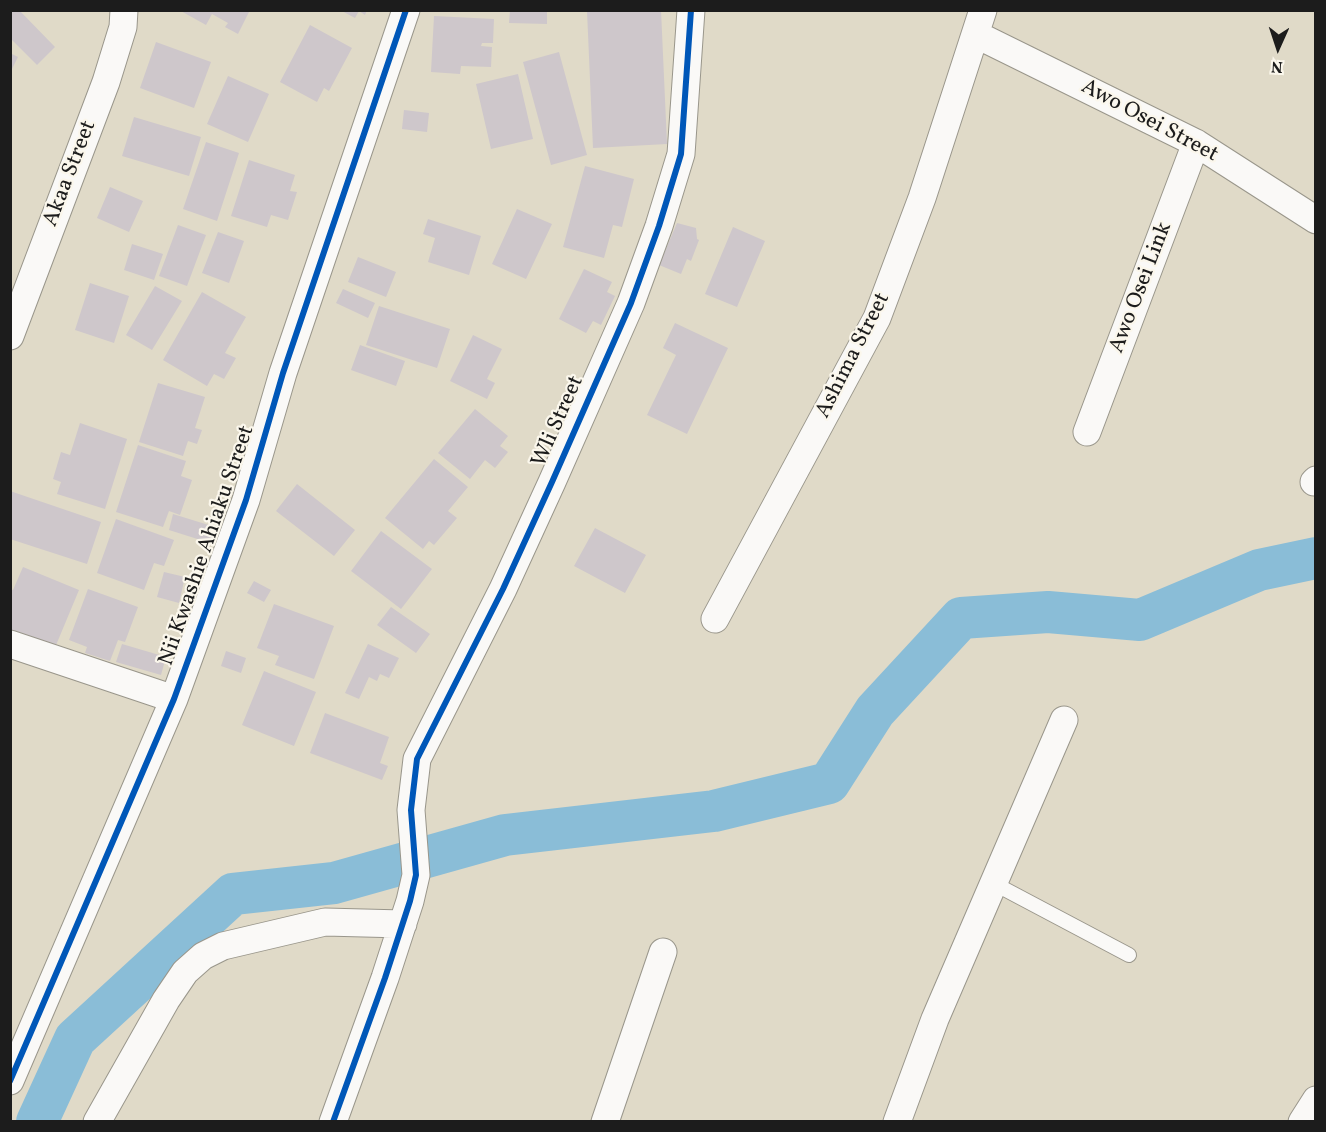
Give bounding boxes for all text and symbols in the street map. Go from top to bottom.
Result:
north arrow [1248,18,1308,78]
text: N [1271,55,1283,77]
street label: Awo Osei Street [1076,75,1222,169]
street label: Akaa Street [39,117,103,231]
street label: Awo Osei Link [1105,219,1179,357]
street label: Ashima Street [811,289,897,423]
street label: Wli Street [527,372,591,472]
street label: Nii Kwashie Ahiaku Street [155,423,261,669]

